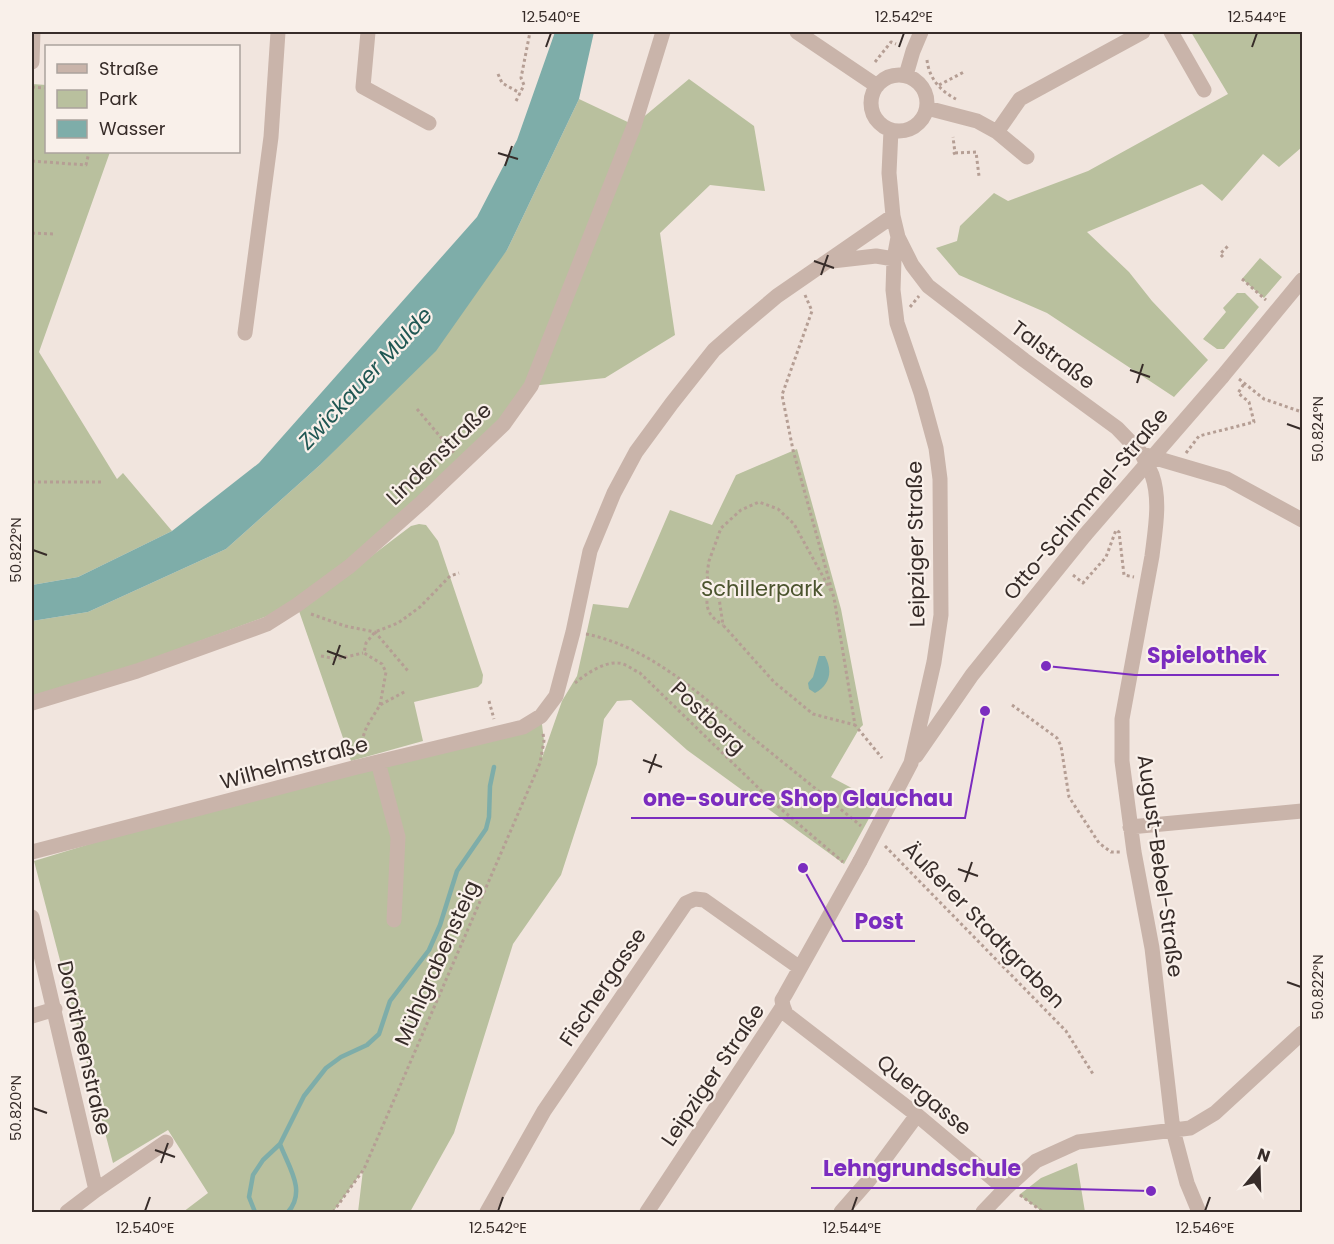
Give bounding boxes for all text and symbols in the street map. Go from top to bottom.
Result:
text: 12.540°E [522,6,580,27]
text: 12.542°E [875,6,933,27]
text: 12.544°E [1228,6,1286,27]
legend [45,45,240,153]
text: Straße [99,56,158,81]
text: Park [99,86,138,111]
text: Wasser [99,116,166,141]
water label: Zwickauer Mulde [290,300,440,457]
street label: Talstraße [1005,313,1101,396]
street label: Lindenstraße [380,396,498,511]
text: 50.824°N [1307,396,1328,462]
street label: Otto-Schimmel-Straße [996,401,1175,606]
street label: Leipziger Straße [900,461,931,627]
text: 50.822°N [5,517,26,583]
park label: Schillerpark [701,574,823,603]
callout: Spielothek [1135,635,1279,675]
text: Spielothek [1147,640,1267,671]
street label: Postberg [665,675,752,761]
street label: Wilhelmstraße [217,729,371,796]
street label: August-Bebel-Straße [1131,753,1190,979]
callout: one-source Shop Glauchau [631,778,965,818]
text: one-source Shop Glauchau [643,783,953,814]
street label: Äußerer Stadtgraben [897,835,1072,1015]
street label: Mühlgrabensteig [387,876,486,1050]
callout: Post [843,901,915,941]
text: Post [855,906,904,937]
street label: Fischergasse [552,922,653,1052]
text: 50.822°N [1307,954,1328,1020]
street label: Dorotheenstraße [50,958,119,1138]
street label: Leipziger Straße [654,998,771,1152]
street label: Quergasse [871,1047,978,1142]
text: 50.820°N [5,1075,26,1141]
north arrow [1229,1139,1289,1199]
text: N [1254,1142,1273,1168]
callout: Lehngrundschule [811,1148,1033,1188]
text: Lehngrundschule [823,1153,1021,1184]
text: 12.540°E [116,1217,174,1238]
text: 12.542°E [469,1217,527,1238]
text: 12.544°E [823,1217,881,1238]
text: 12.546°E [1176,1217,1234,1238]

